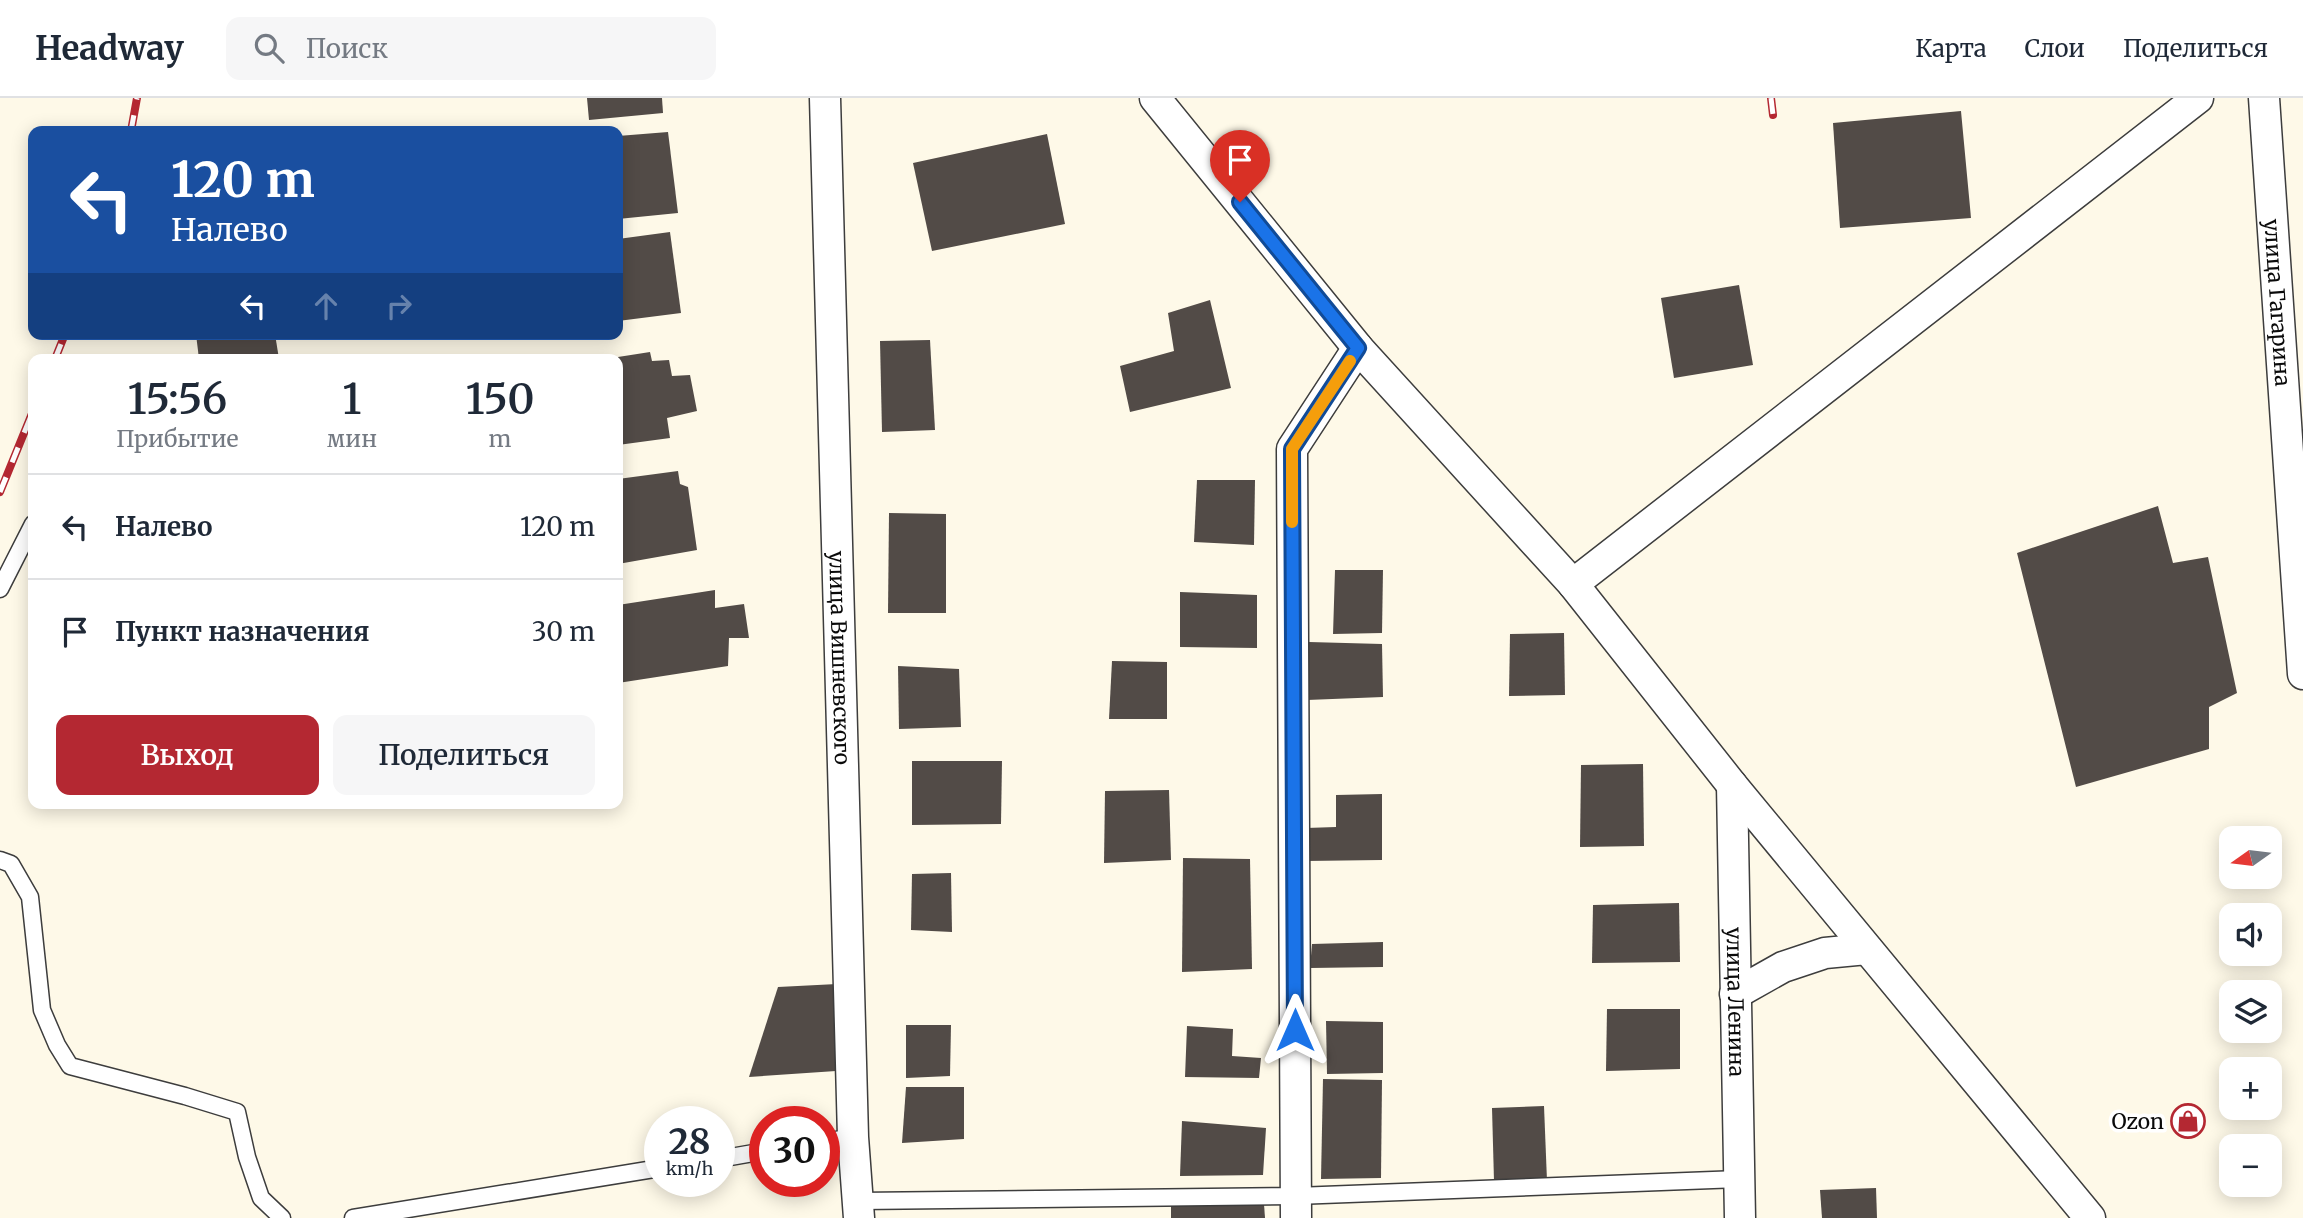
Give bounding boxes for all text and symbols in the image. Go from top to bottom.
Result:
search box [226,17,716,80]
text: Headway [35,28,184,69]
icon: search [250,29,288,67]
text: Поиск [306,32,388,65]
text: Карта [1915,33,1987,64]
text: Слои [2025,33,2085,64]
text: Поделиться [2123,33,2268,64]
pin [1210,130,1270,202]
icon: arrive [1221,141,1259,179]
text: 120 m [171,149,315,210]
icon: left [56,154,147,245]
text: Налево [171,210,288,250]
street label: улица Гагарина [2259,218,2297,387]
icon: left [234,287,272,325]
icon: ahead [307,287,345,325]
icon: right [380,287,418,325]
text: 15:56 [128,373,227,425]
text: 1 [342,373,362,425]
text: 150 [465,373,535,425]
text: Прибытие [116,424,238,453]
text: мин [327,424,377,453]
text: m [489,424,511,453]
icon: left [56,508,94,546]
text: Налево [115,510,213,543]
text: 120 m [520,510,595,543]
street label: улица Вишневского [824,550,856,765]
icon: arrive [56,613,94,651]
text: Пункт назначения [115,615,369,648]
text: 30 m [532,615,595,648]
button: Выход [56,715,319,795]
button: Поделиться [333,715,595,795]
north arrow [2219,826,2282,889]
map controls [2219,826,2282,1197]
button: sound [2219,903,2282,966]
street label: улица Ленина [1721,927,1751,1077]
button: layers [2219,980,2282,1043]
position arrow [1258,993,1332,1067]
button: + [2219,1057,2282,1120]
shop icon: Ozon [2169,1102,2207,1140]
speed limit sign: 30 [749,1106,840,1197]
place label: Ozon [2111,1108,2164,1135]
text: 28 [668,1120,711,1164]
button: − [2219,1134,2282,1197]
text: km/h [666,1157,713,1180]

